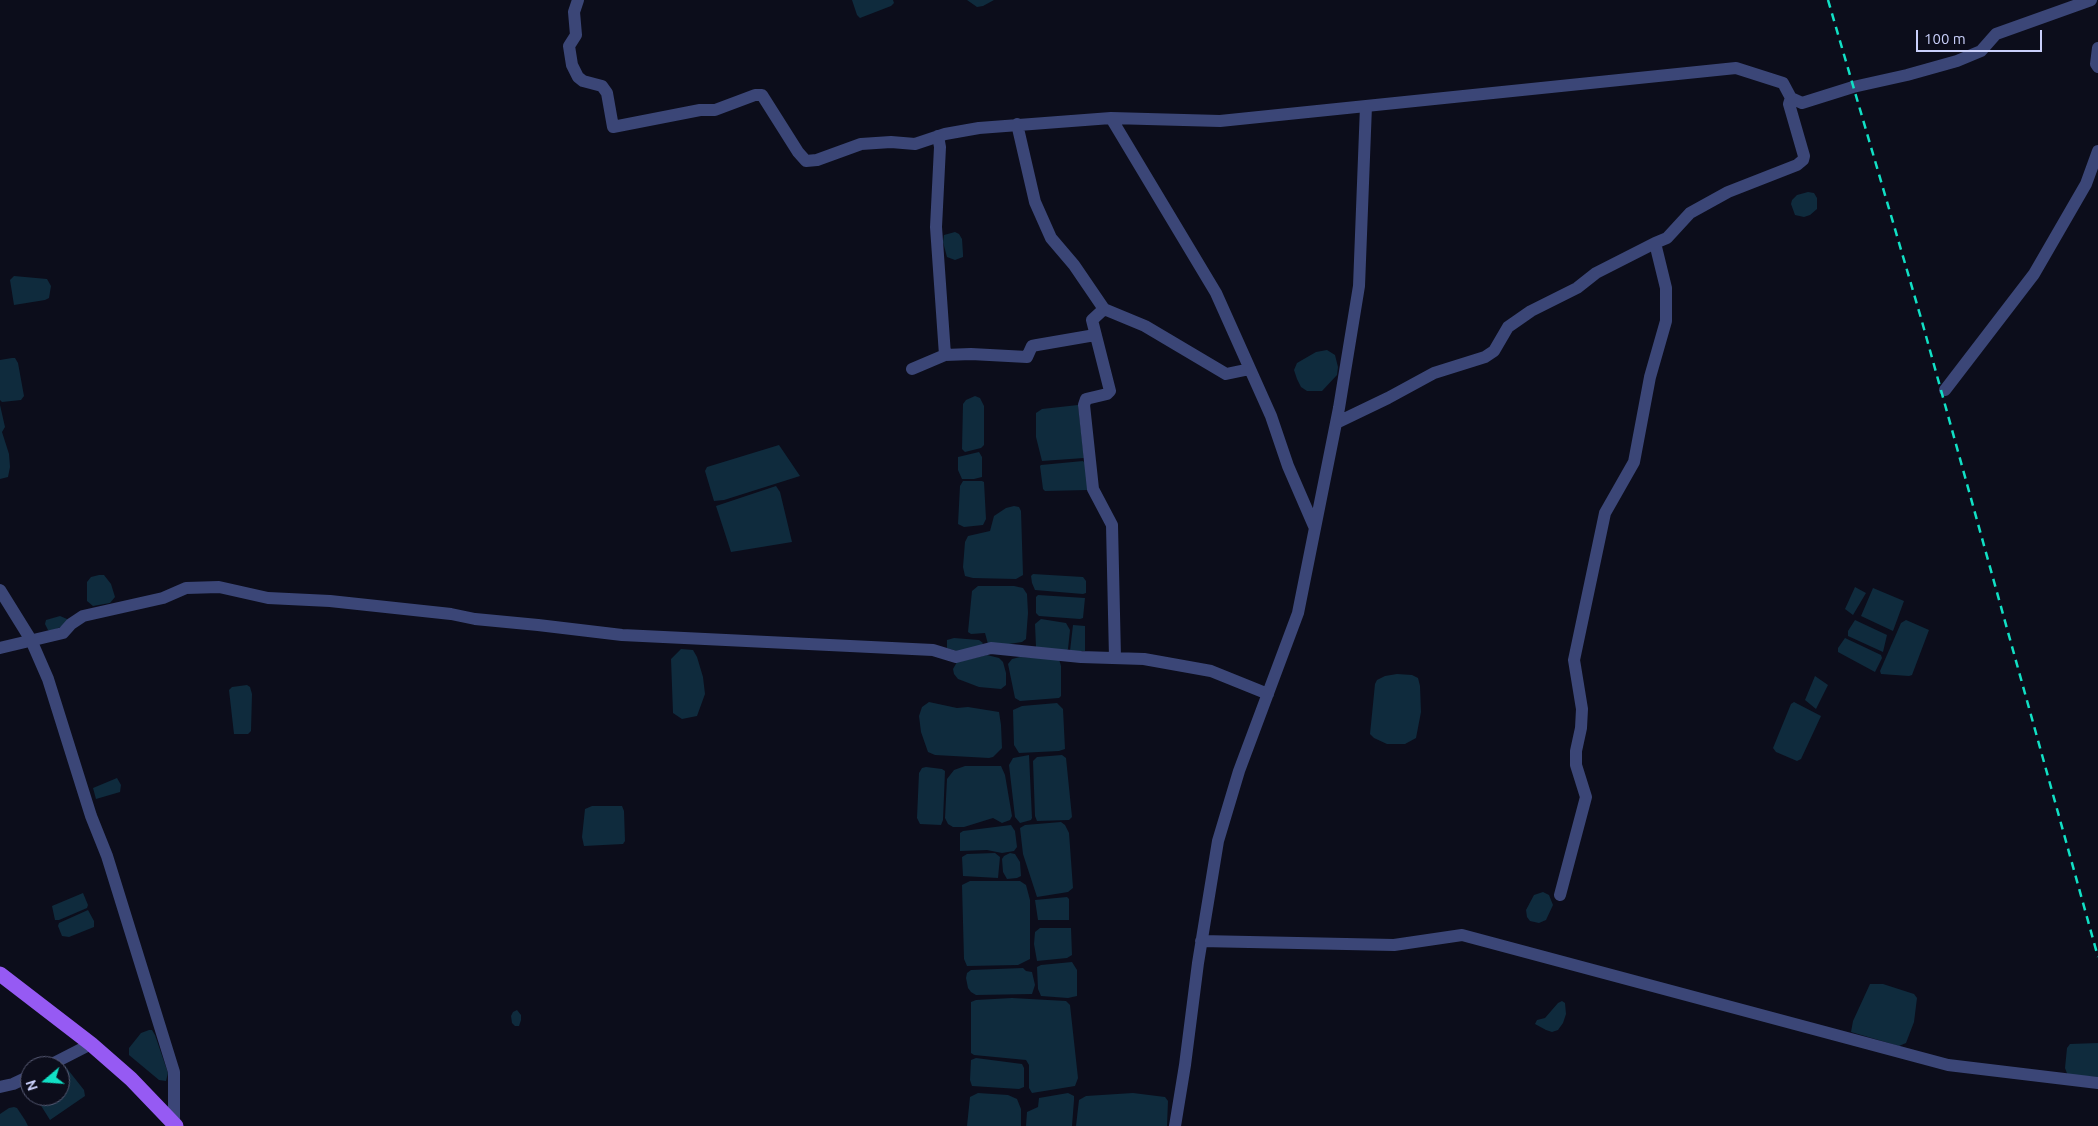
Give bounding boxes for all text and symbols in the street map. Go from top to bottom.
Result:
scale bar [1918,20,2044,52]
text: 100 m [1924,30,1966,47]
north arrow [20,1056,70,1106]
text: N [22,1078,41,1093]

